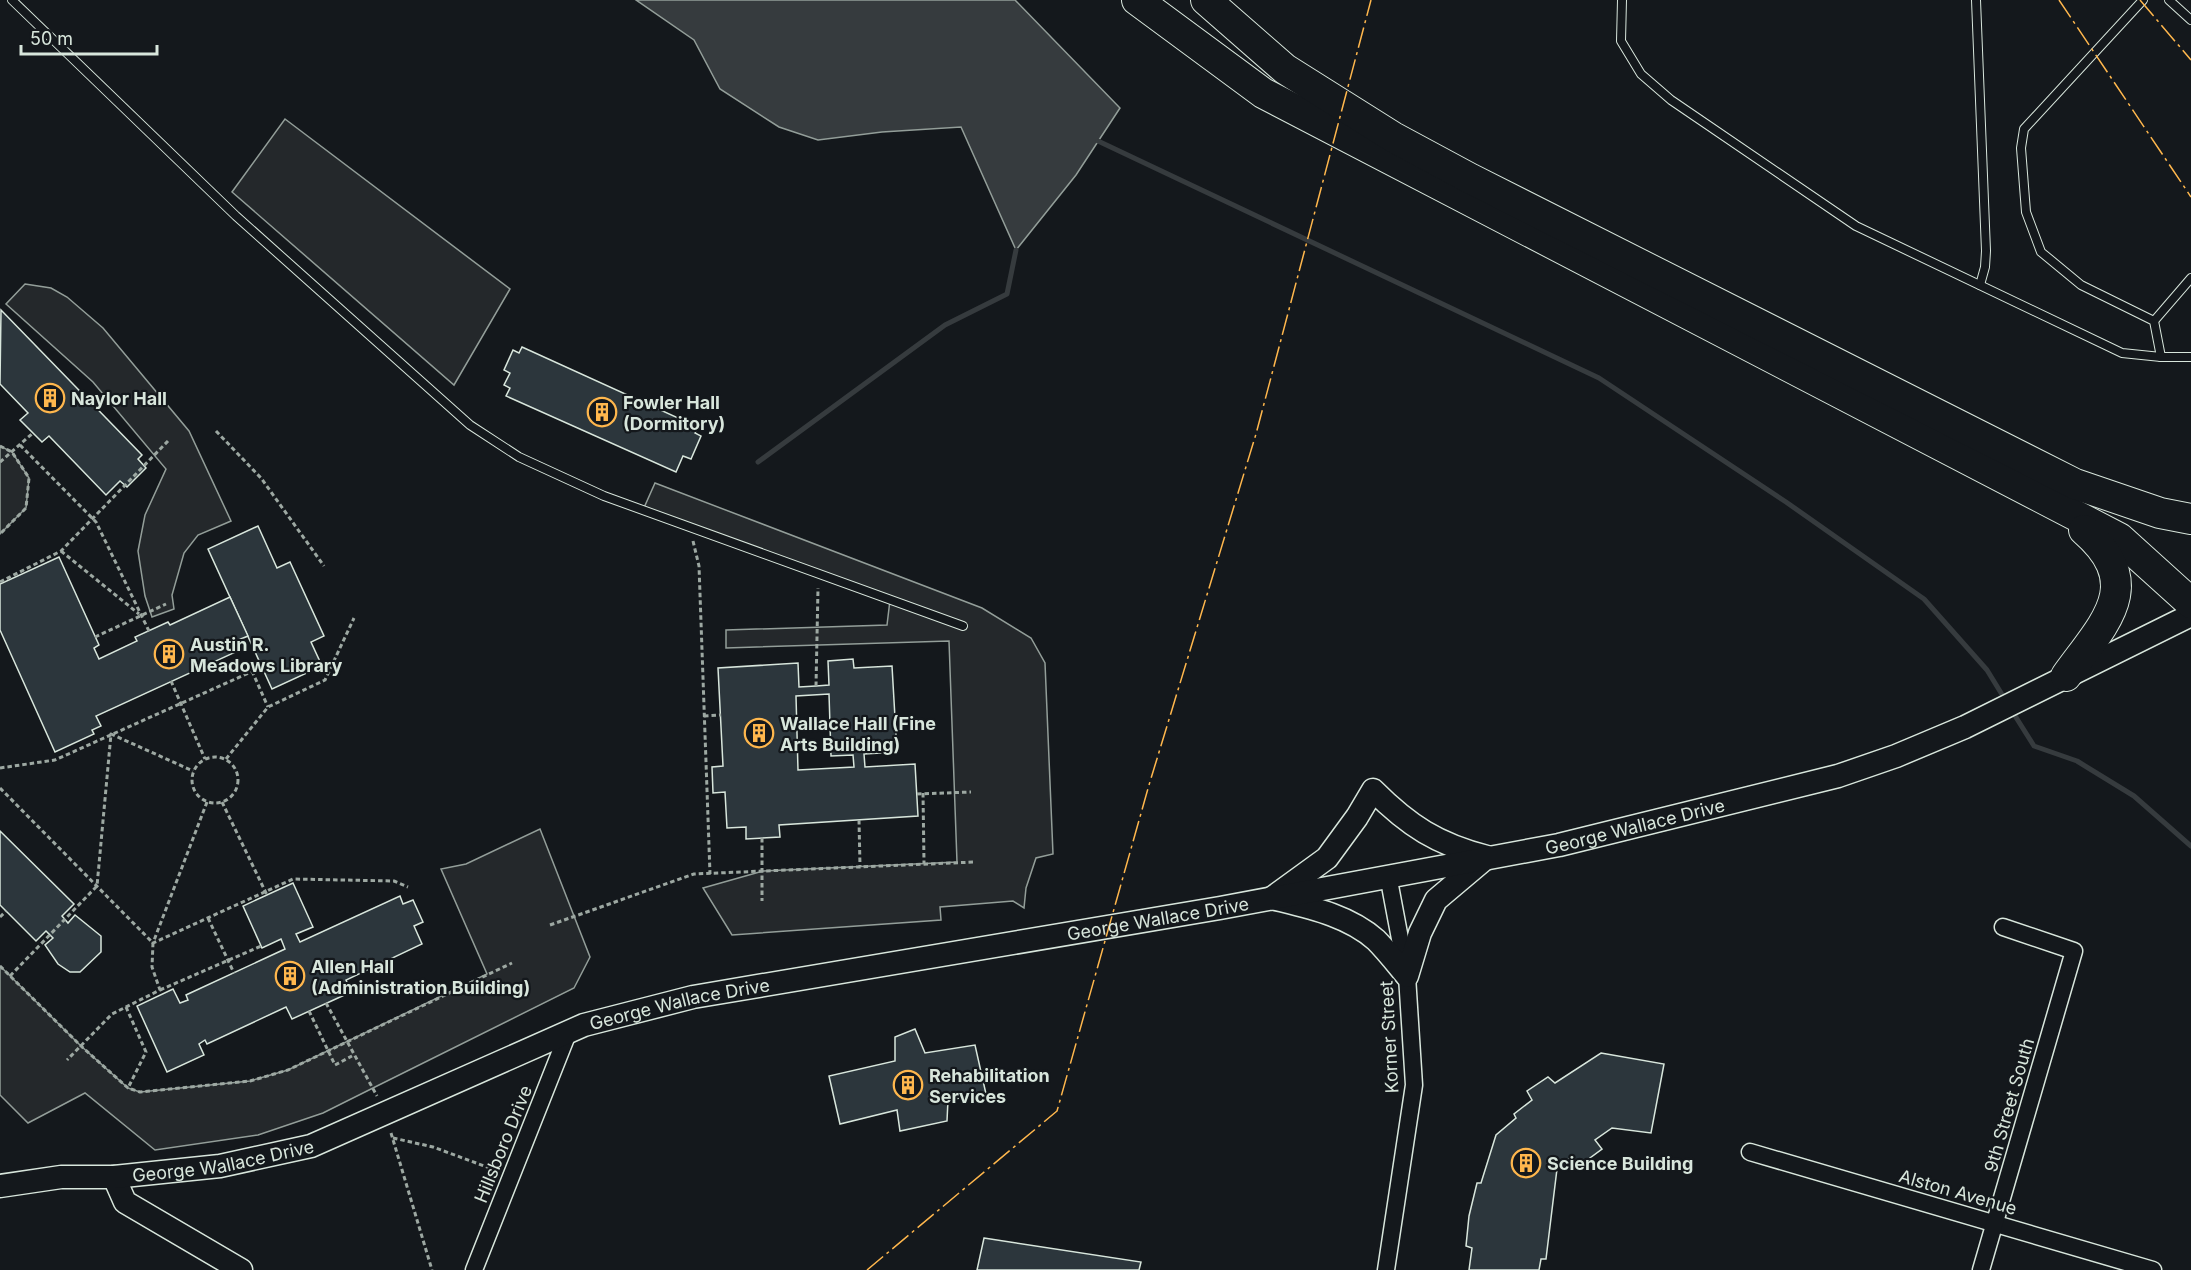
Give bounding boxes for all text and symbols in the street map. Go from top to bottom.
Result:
scale bar [21,18,158,56]
text: 50 m [30,28,73,49]
building icon: Naylor Hall [34,382,66,414]
place label: Naylor Hall [71,388,167,409]
place label: Fowler Hall (Dormitory) [623,392,725,434]
building icon: Fowler Hall (Dormitory) [586,396,618,428]
place label: Austin R. Meadows Library [190,634,342,676]
building icon: Austin R. Meadows Library [153,638,185,670]
place label: Wallace Hall (Fine Arts Building) [780,713,936,755]
building icon: Wallace Hall (Fine Arts Building) [743,717,775,749]
street label: George Wallace Drive [1543,794,1727,858]
street label: George Wallace Drive [1065,892,1250,944]
place label: Allen Hall (Administration Building) [311,956,530,998]
building icon: Allen Hall (Administration Building) [274,960,306,992]
street label: George Wallace Drive [587,974,771,1034]
street label: Korner Street [1376,980,1402,1094]
street label: 9th Street South [1980,1036,2038,1174]
place label: Rehabilitation Services [929,1065,1050,1107]
building icon: Rehabilitation Services [892,1069,924,1101]
street label: Hillsboro Drive [470,1082,536,1206]
street label: George Wallace Drive [131,1135,316,1186]
building icon: Science Building [1510,1147,1542,1179]
place label: Science Building [1547,1153,1693,1174]
street label: Alston Avenue [1897,1165,2019,1219]

